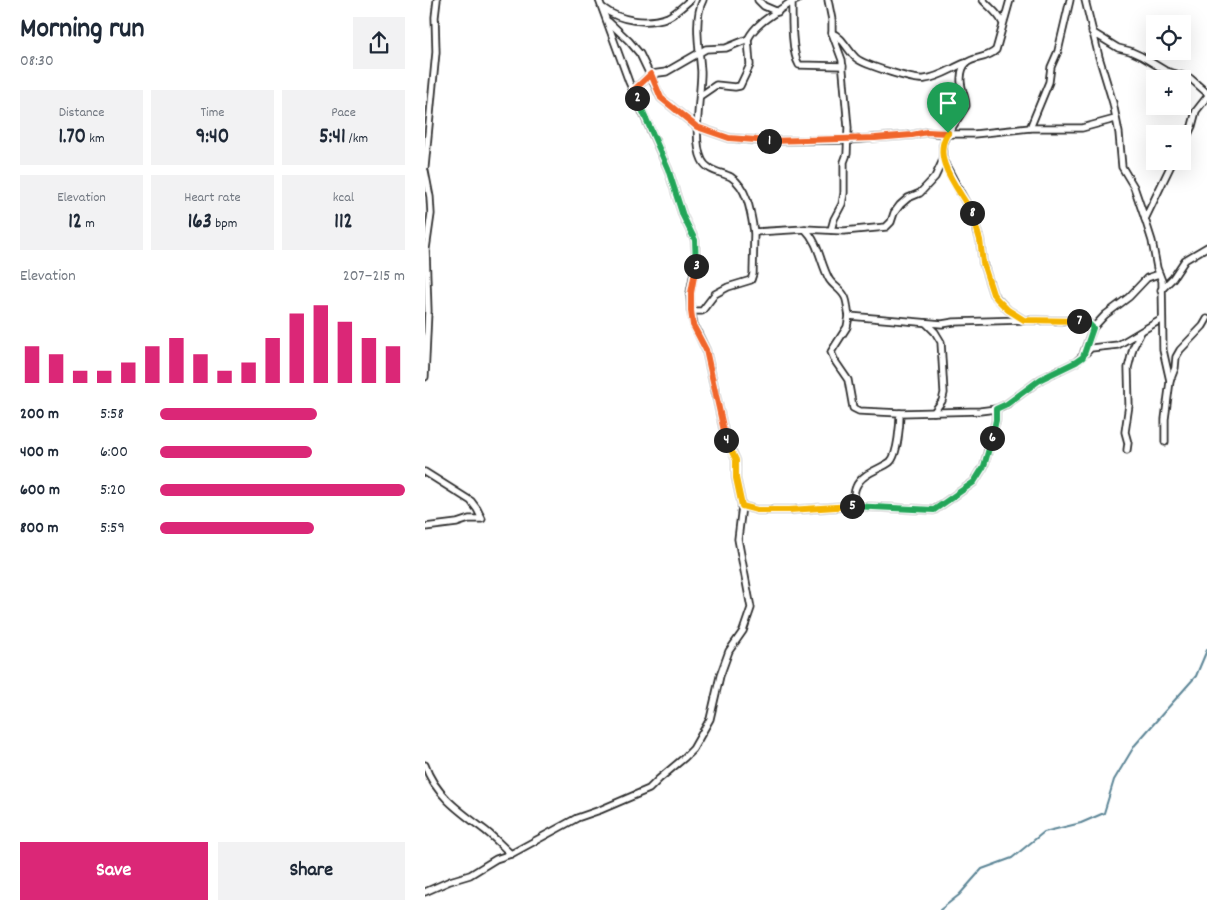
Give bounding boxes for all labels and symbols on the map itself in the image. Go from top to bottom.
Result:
pin [927,82,969,133]
pin: 2 [625,86,649,110]
pin: 1 [757,128,781,154]
pin: 8 [959,200,985,226]
pin: 3 [683,254,709,278]
pin: 7 [1067,308,1091,334]
pin: 6 [979,426,1005,450]
pin: 4 [713,428,739,452]
pin: 5 [839,494,865,518]

